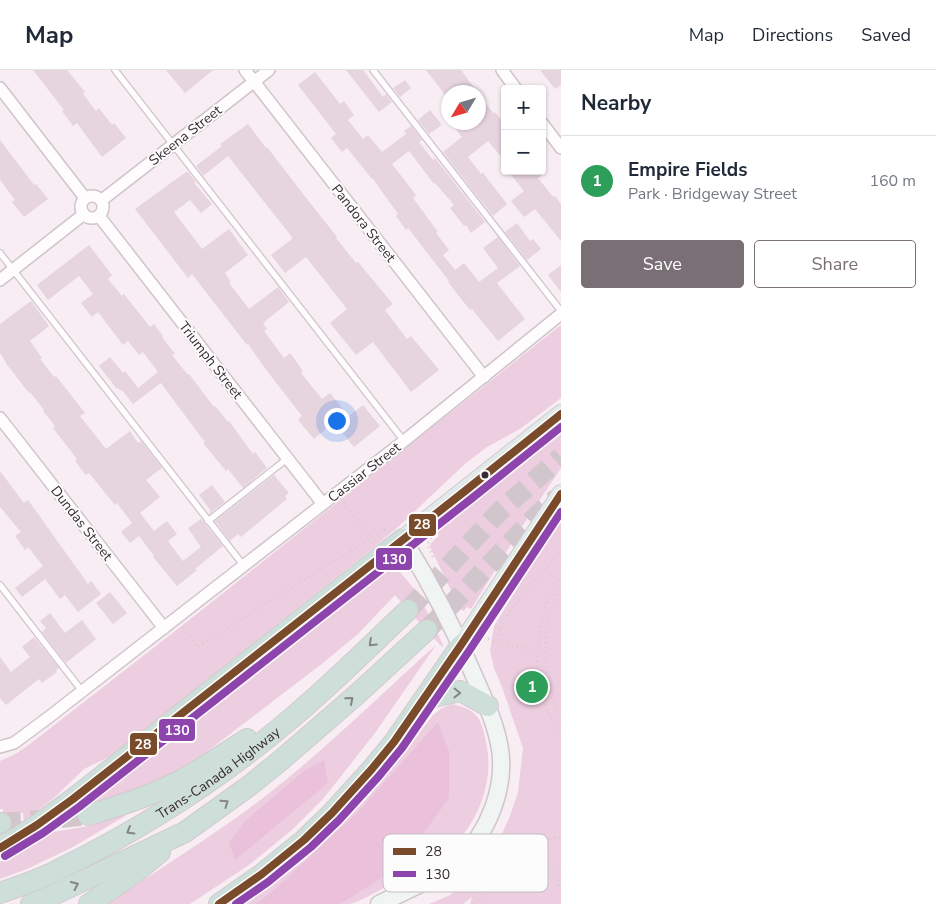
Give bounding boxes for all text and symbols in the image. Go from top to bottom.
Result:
text: Map [25,19,73,51]
text: Map [689,23,724,47]
text: Directions [752,23,833,47]
text: Saved [861,23,911,47]
north arrow [441,85,486,130]
map controls [501,85,546,175]
button: + [501,85,546,130]
text: Nearby [581,89,651,117]
street label: Skeena Street [145,101,226,170]
button: − [501,130,546,175]
text: Empire Fields [628,157,747,183]
text: 1 [592,170,602,192]
text: 160 m [869,170,916,192]
street label: Pandora Street [327,180,400,266]
text: Park · Bridgeway Street [628,183,797,205]
button: Save [581,240,744,288]
button: Share [754,240,916,288]
street label: Triumph Street [174,318,247,403]
your location [324,408,350,434]
street label: Cassiar Street [324,438,405,507]
unlabelled marker [480,470,490,480]
street label: Dundas Street [46,482,117,565]
line badge: 28 [408,513,437,537]
text: 28 [414,515,430,534]
line badge: 130 [375,547,413,571]
text: 130 [381,550,407,569]
one-way arrow [369,637,378,646]
pin: 1 [516,668,548,706]
one-way arrow [454,688,462,699]
one-way arrow [345,697,354,706]
line badge: 130 [158,718,196,742]
text: 130 [164,721,190,740]
street label: Trans-Canada Highway [153,722,285,824]
line badge: 28 [129,732,158,756]
text: 28 [135,735,151,754]
one-way arrow [219,800,228,809]
one-way arrow [127,825,136,835]
legend [383,834,548,892]
text: 28 [425,842,442,861]
text: 130 [425,865,450,884]
one-way arrow [70,881,79,891]

